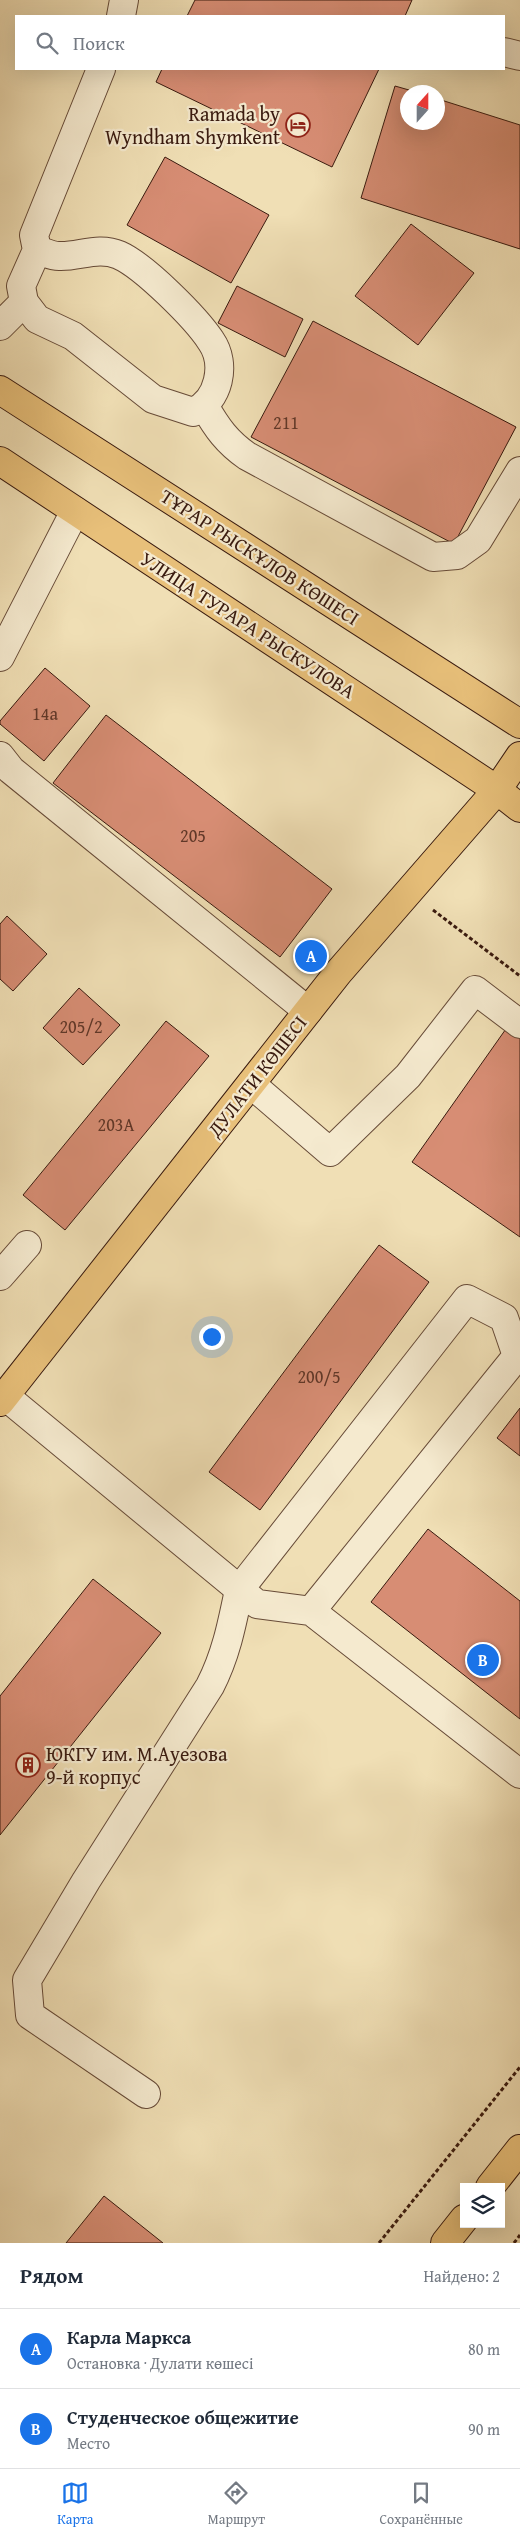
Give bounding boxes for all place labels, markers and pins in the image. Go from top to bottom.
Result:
place label: Ramada by Wyndham Shymkent [105,99,280,151]
hotel icon: Ramada by Wyndham Shymkent [285,112,311,138]
pin: A [295,937,327,975]
pin: B [467,1641,499,1679]
place label: ЮКГУ им. М.Ауезова 9-й корпус [46,1739,228,1791]
building icon: ЮКГУ им. М.Ауезова 9-й корпус [15,1752,41,1778]

